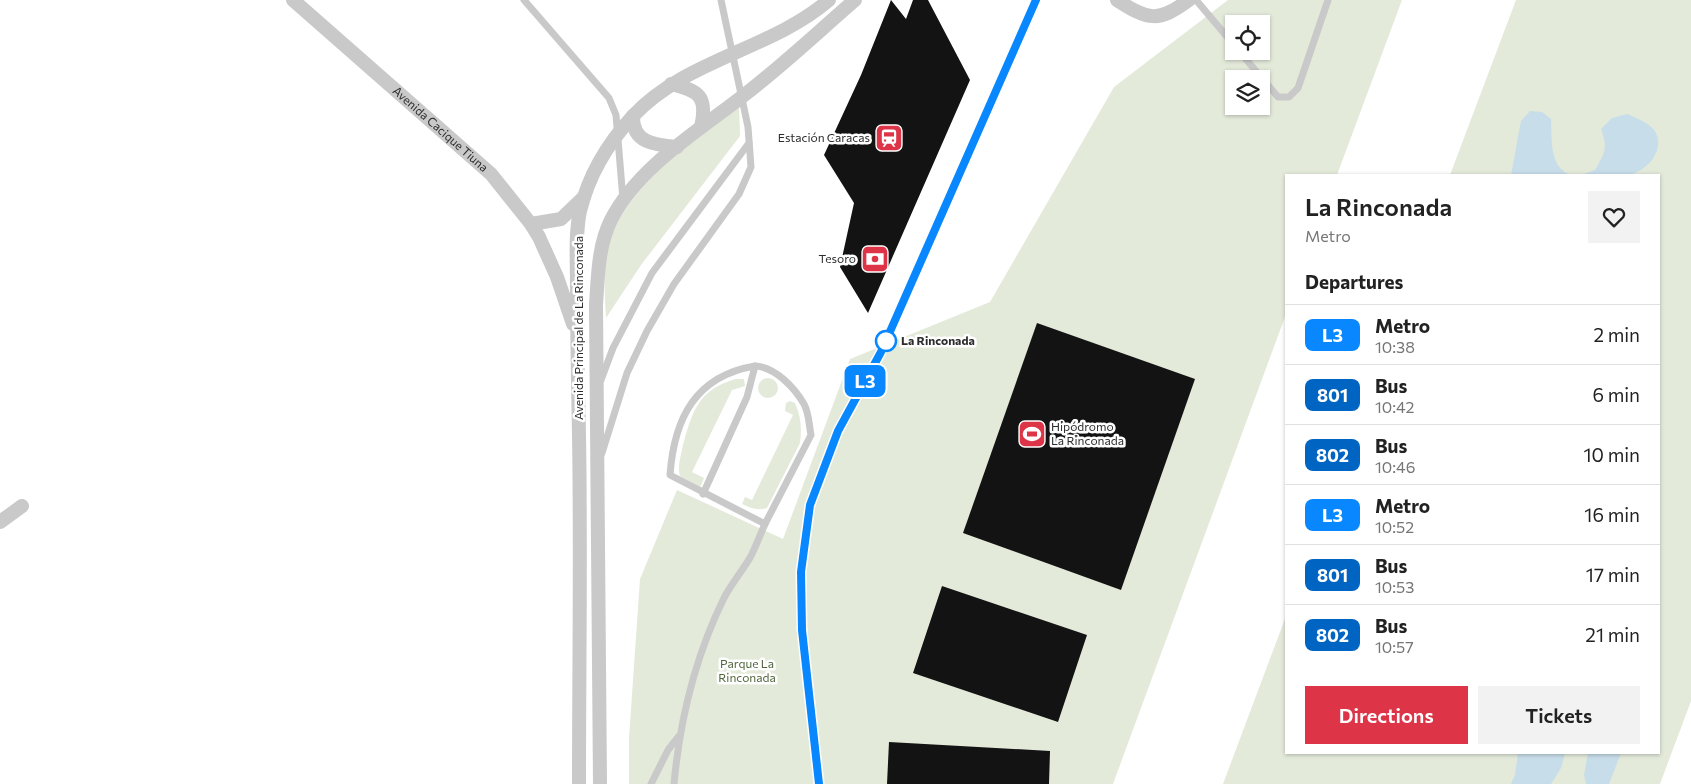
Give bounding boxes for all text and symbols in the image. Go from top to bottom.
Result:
map controls [1225,15,1270,115]
button: locate [1225,15,1270,60]
button: layers [1225,70,1270,115]
street label: Avenida Cacique Tiuna [390,83,491,174]
station icon: Estación Caracas [874,123,904,153]
place label: Estación Caracas [778,130,870,144]
button: heart [1588,191,1640,243]
text: La Rinconada [1305,192,1452,221]
text: Metro [1305,226,1351,245]
street label: Avenida Principal de La Rinconada [571,236,585,420]
bank icon: Tesoro [860,244,890,274]
place label: Tesoro [819,251,856,265]
text: Departures [1305,270,1403,293]
text: Metro [1375,314,1430,337]
text: 2 min [1593,323,1640,346]
text: L3 [1322,324,1343,346]
marker: La Rinconada [875,330,897,352]
place label: La Rinconada [901,333,975,347]
text: 10:38 [1375,337,1415,356]
line badge: L3 [842,365,888,397]
text: L3 [855,370,875,392]
text: Bus [1375,374,1407,397]
text: 6 min [1592,383,1640,406]
text: 801 [1317,384,1348,406]
text: 10:42 [1375,397,1414,416]
sports icon: Hipódromo La Rinconada [1017,419,1047,449]
place label: Hipódromo La Rinconada [1051,419,1124,447]
text: Bus [1375,434,1407,457]
text: 10 min [1583,443,1640,466]
text: 802 [1316,444,1349,466]
text: 10:46 [1375,457,1415,476]
text: Metro [1375,494,1430,517]
text: 16 min [1584,503,1640,526]
text: L3 [1322,504,1343,526]
text: 10:52 [1375,517,1414,536]
text: Bus [1375,554,1407,577]
text: 17 min [1586,563,1640,586]
text: 801 [1317,564,1348,586]
text: 10:53 [1375,577,1414,596]
text: Bus [1375,614,1407,637]
text: 21 min [1585,623,1640,646]
text: 802 [1316,624,1349,646]
text: 10:57 [1375,637,1414,656]
park label: Parque La Rinconada [718,656,776,684]
button: Directions [1305,686,1468,744]
button: Tickets [1478,686,1640,744]

